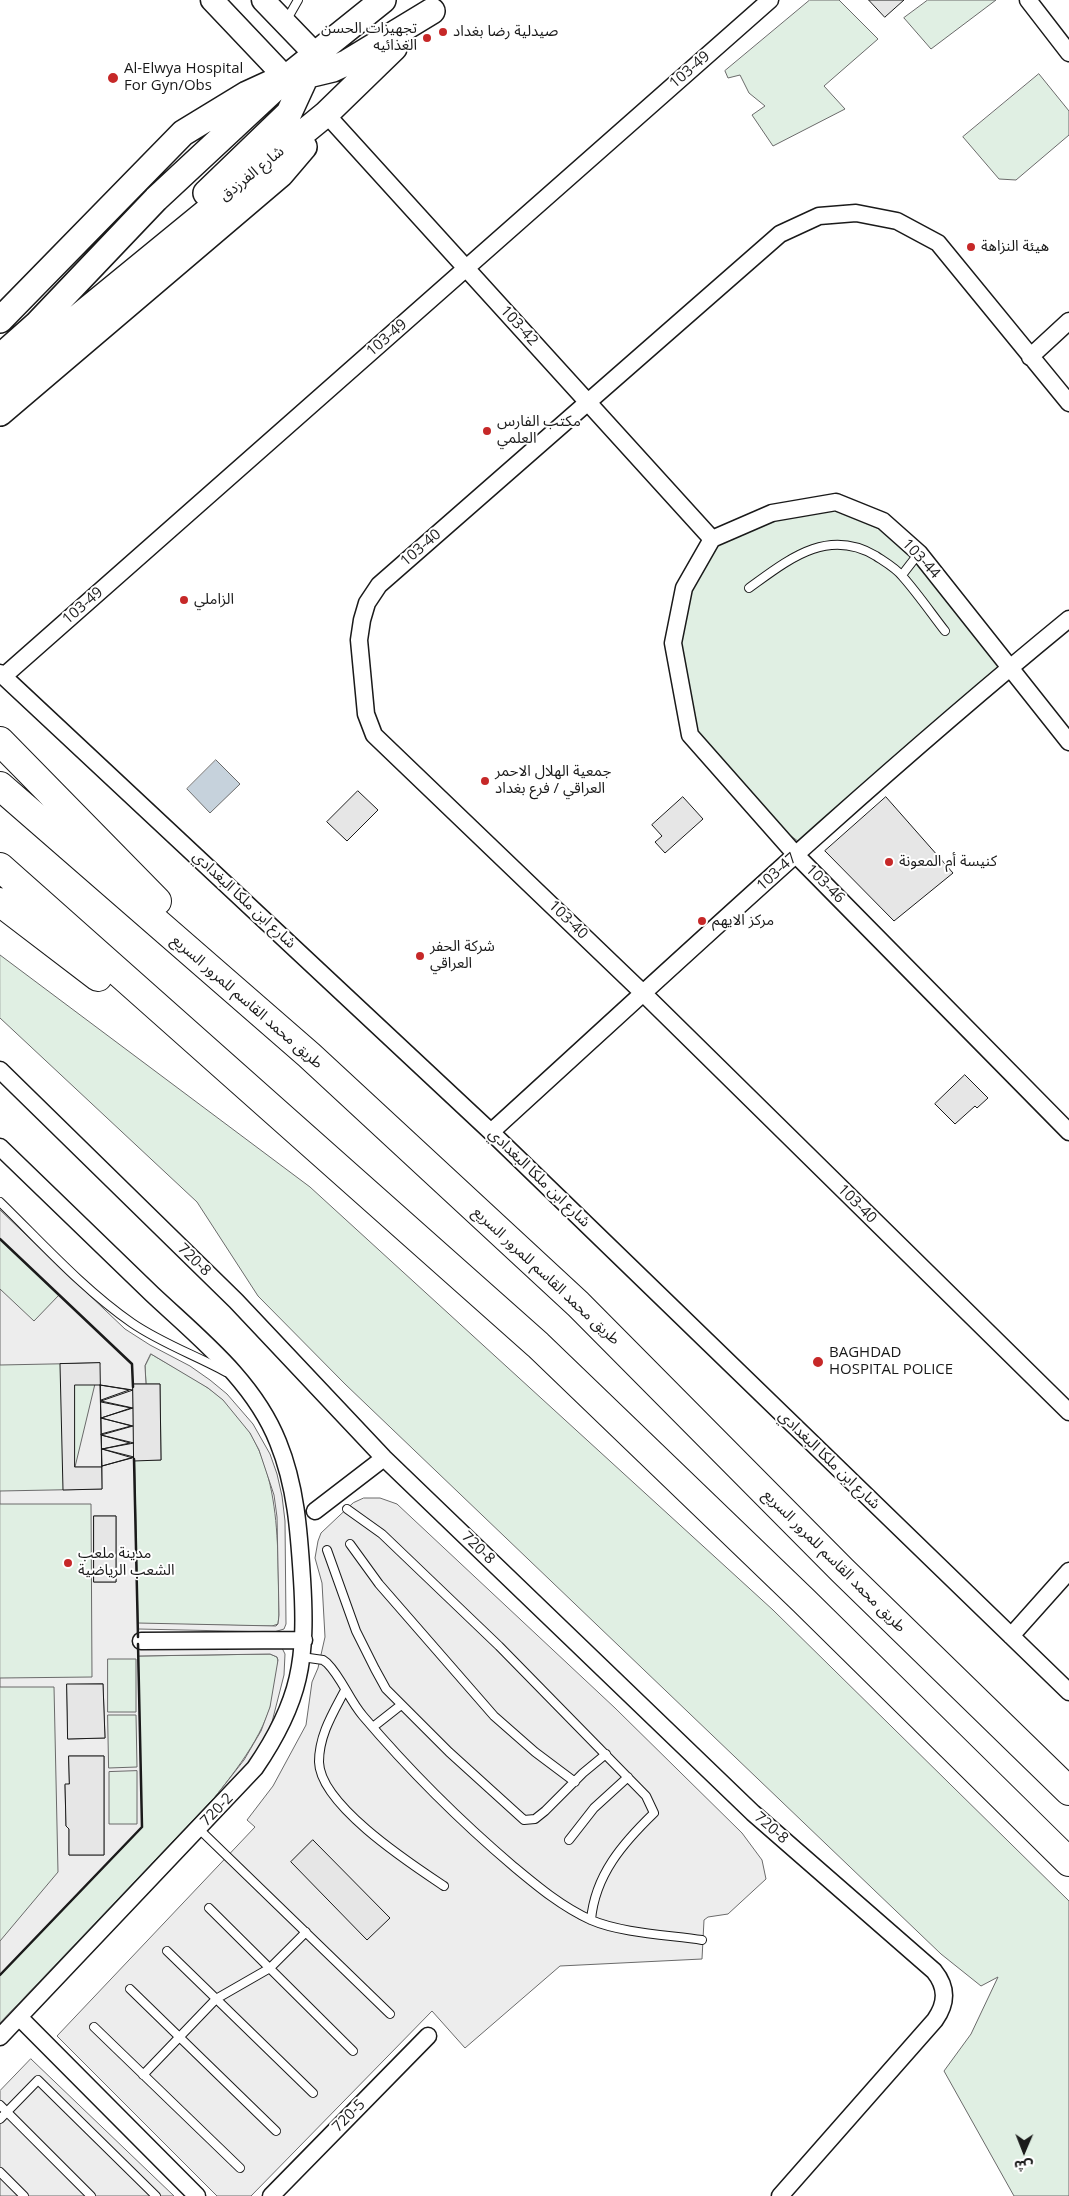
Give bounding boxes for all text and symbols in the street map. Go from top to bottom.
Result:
place label: تجهيزات الحسن الغذائيه [321,20,417,55]
place label: صيدلية رضا بغداد [453,23,558,41]
marker: صيدلية رضا بغداد [437,26,449,38]
marker: تجهيزات الحسن الغذائيه [421,32,433,44]
street label: 103-49 [666,48,714,92]
place label: Al-Elwya Hospital For Gyn/Obs [124,60,243,95]
marker: Al-Elwya Hospital For Gyn/Obs [106,71,120,85]
street label: شارع الفرزدق [216,143,288,205]
place label: هيئة النزاهة [981,238,1049,256]
marker: هيئة النزاهة [965,241,977,253]
street label: 103-42 [496,302,542,350]
street label: 103-49 [363,316,411,360]
place label: مكتب الفارس العلمي [497,413,581,448]
marker: مكتب الفارس العلمي [481,425,493,437]
street label: 103-40 [397,526,445,570]
street label: 103-44 [898,535,944,583]
street label: 103-49 [59,584,107,628]
place label: الزاملي [194,591,234,609]
marker: الزاملي [178,594,190,606]
place label: جمعية الهلال الاحمر العراقي / فرع بغداد [495,763,611,798]
marker: جمعية الهلال الاحمر العراقي / فرع بغداد [479,775,491,787]
street label: شارع ابن ملكا البغدادي [189,848,299,952]
street label: 103-47 [753,849,801,895]
place label: كنيسة أم المعونة [899,853,997,871]
marker: كنيسة أم المعونة [883,856,895,868]
street label: 103-46 [802,861,848,907]
street label: 103-40 [545,897,591,943]
place label: مركز الايهم [712,912,774,930]
marker: مركز الايهم [696,915,708,927]
street label: طريق محمد القاسم للمرور السريع [168,931,326,1073]
place label: شركة الحفر العراقي [430,938,495,973]
marker: شركة الحفر العراقي [414,950,426,962]
street label: شارع ابن ملكا البغدادي [484,1125,594,1231]
street label: 103-40 [834,1181,880,1227]
street label: طريق محمد القاسم للمرور السريع [469,1203,623,1349]
street label: 720-8 [174,1240,214,1280]
place label: BAGHDAD HOSPITAL POLICE [829,1344,953,1379]
marker: BAGHDAD HOSPITAL POLICE [811,1355,825,1369]
street label: شارع ابن ملكا البغدادي [774,1407,884,1513]
street label: طريق محمد القاسم للمرور السريع [759,1486,909,1636]
street label: 720-8 [458,1528,498,1568]
place label: مدينة ملعب الشعب الرياضية [78,1545,175,1580]
marker: مدينة ملعب الشعب الرياضية [62,1557,74,1569]
street label: 720-2 [197,1790,237,1830]
street label: 720-8 [750,1808,792,1848]
street label: 720-5 [329,2096,369,2136]
north arrow [999,2126,1049,2176]
text: ش [1014,2157,1033,2176]

